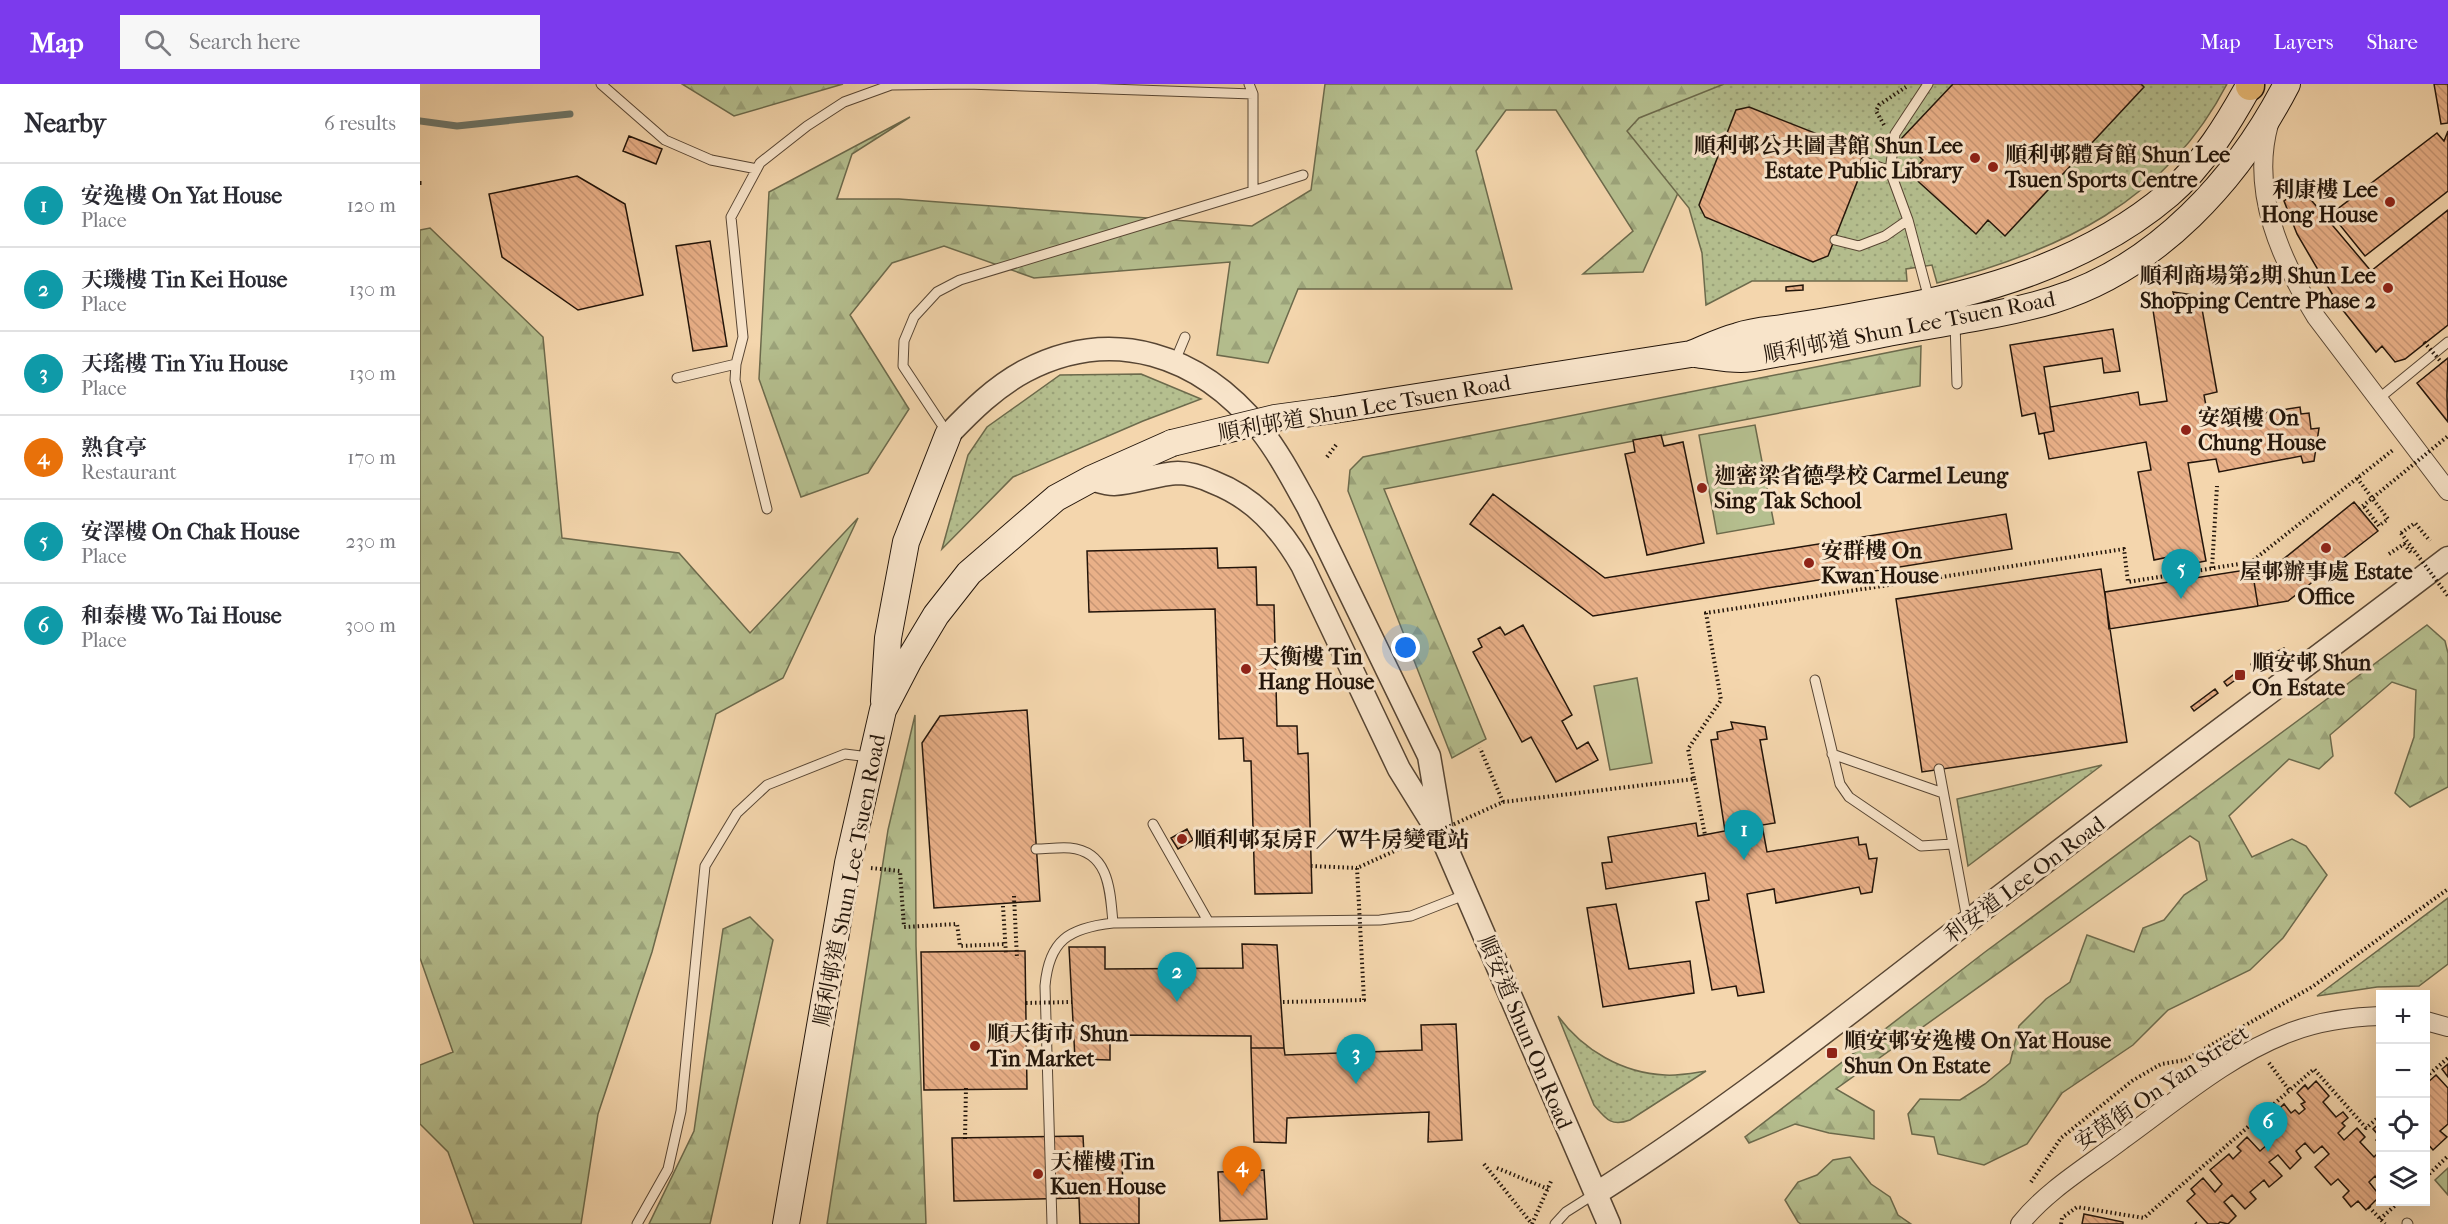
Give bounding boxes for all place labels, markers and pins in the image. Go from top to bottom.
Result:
place label: 順利邨公共圖書館 Shun Lee Estate Public Library [1694,133,1964,184]
place label: 順利邨體育館 Shun Lee Tsuen Sports Centre [2004,142,2230,193]
marker: 順利邨公共圖書館 Shun Lee Estate Public Library [1968,151,1982,165]
marker: 順利邨體育館 Shun Lee Tsuen Sports Centre [1986,160,2000,174]
place label: 利康樓 Lee Hong House [2261,177,2378,228]
marker: 利康樓 Lee Hong House [2383,195,2397,209]
place label: 順利商場第2期 Shun Lee Shopping Centre Phase 2 [2139,263,2376,314]
marker: 順利商場第2期 Shun Lee Shopping Centre Phase 2 [2381,281,2395,295]
place label: 安頌樓 On Chung House [2198,405,2326,456]
marker: 安頌樓 On Chung House [2179,423,2193,437]
place label: 迦密梁省德學校 Carmel Leung Sing Tak School [1714,463,2009,514]
marker: 迦密梁省德學校 Carmel Leung Sing Tak School [1695,481,1709,495]
place label: 安群樓 On Kwan House [1821,538,1939,589]
marker: 屋邨辦事處 Estate Office [2319,541,2333,555]
pin: 5 [2162,550,2200,599]
marker: 安群樓 On Kwan House [1802,556,1816,570]
place label: 屋邨辦事處 Estate Office [2239,559,2413,610]
place label: 天衡樓 Tin Hang House [1258,644,1374,695]
place label: 順安邨 Shun On Estate [2252,650,2372,701]
marker: 天衡樓 Tin Hang House [1239,662,1253,676]
marker: 順安邨 Shun On Estate [2233,668,2247,682]
pin: 1 [1724,810,1764,860]
place label: 順利邨泵房F／W牛房變電站 [1194,827,1469,853]
marker: 順利邨泵房F／W牛房變電站 [1175,832,1189,846]
pin: 2 [1158,952,1197,1002]
place label: 順天街市 Shun Tin Market [986,1021,1129,1072]
place label: 順安邨安逸樓 On Yat House Shun On Estate [1844,1028,2111,1079]
pin: 3 [1336,1034,1376,1084]
marker: 順天街市 Shun Tin Market [968,1039,982,1053]
marker: 順安邨安逸樓 On Yat House Shun On Estate [1825,1046,1839,1060]
pin: 6 [2248,1102,2288,1152]
pin: 4 [1222,1146,1262,1196]
place label: 天權樓 Tin Kuen House [1050,1149,1166,1200]
marker: 天權樓 Tin Kuen House [1031,1167,1045,1181]

